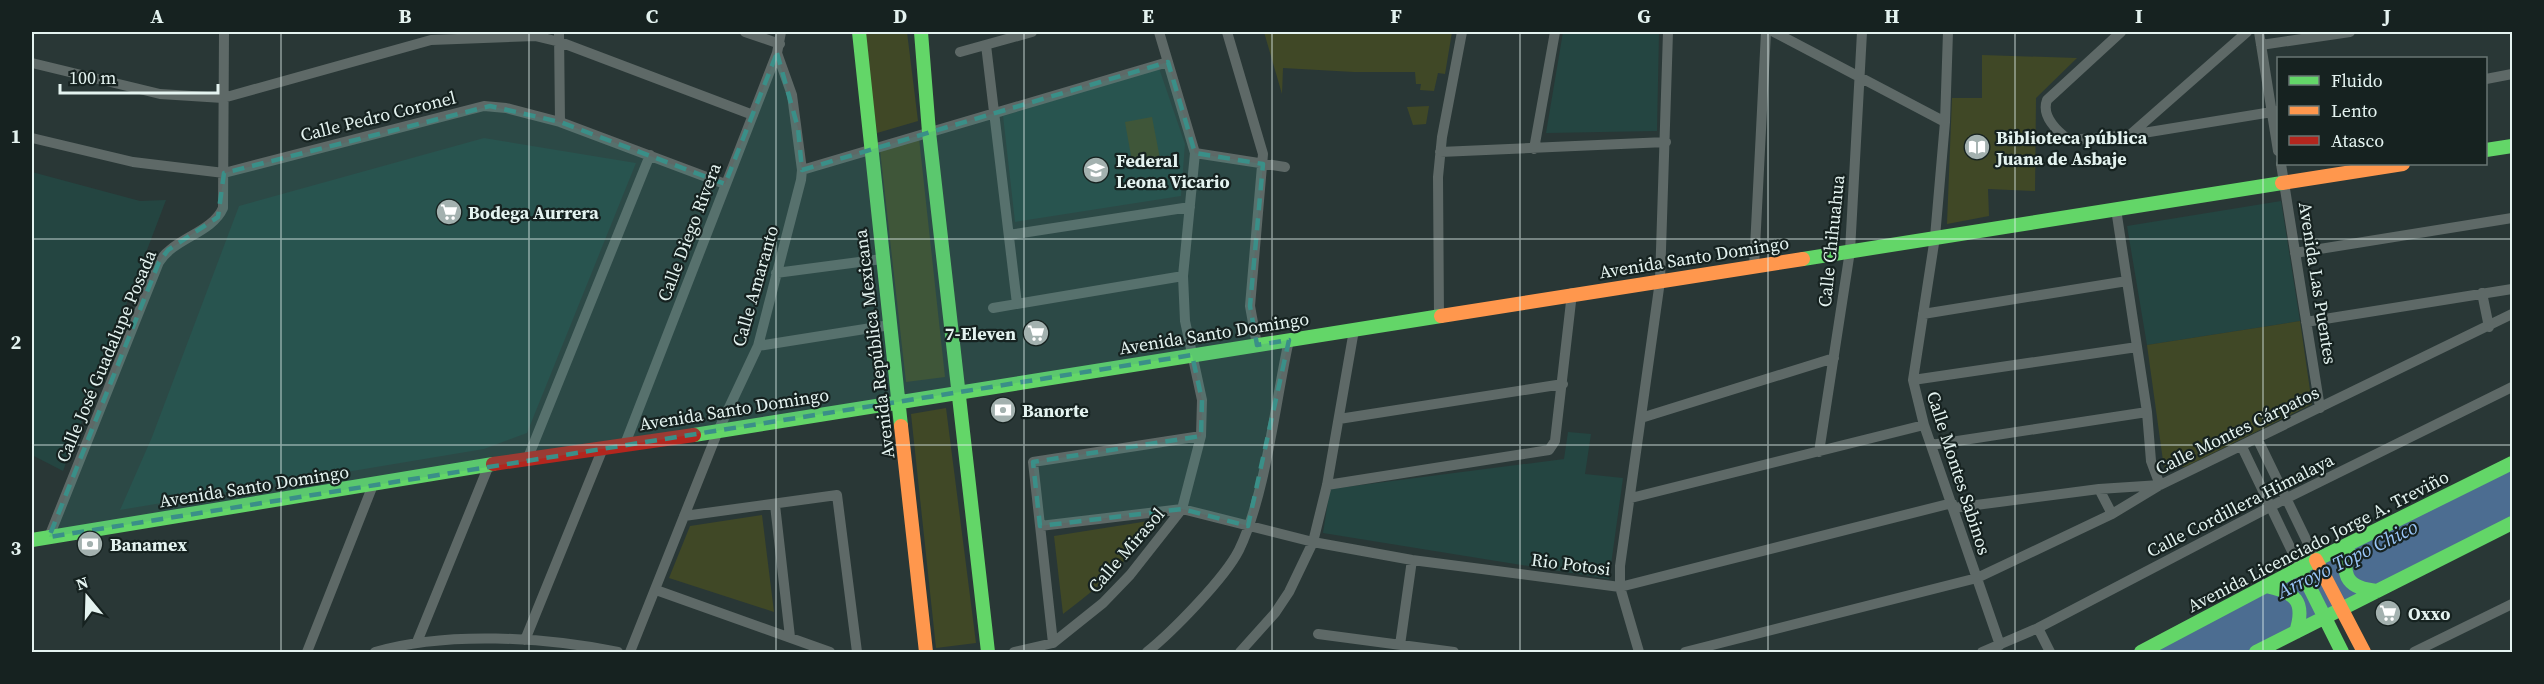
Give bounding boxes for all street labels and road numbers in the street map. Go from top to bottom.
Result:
street label: Calle Pedro Coronel [298,85,458,147]
street label: Calle Diego Rivera [651,158,727,305]
street label: Calle Chihuahua [1812,173,1850,308]
street label: Avenida Las Puentes [2293,200,2343,366]
street label: Calle Amaranto [726,222,784,349]
street label: Avenida República Mexicana [847,227,900,460]
street label: Avenida Santo Domingo [1597,230,1791,284]
street label: Calle José Guadalupe Posada [50,245,163,466]
street label: Avenida Santo Domingo [1117,306,1311,360]
street label: Calle Montes Cárpatos [2151,379,2323,481]
street label: Avenida Santo Domingo [637,382,831,436]
street label: Calle Montes Sabinos [1921,388,1997,558]
street label: Calle Cordillera Himalaya [2142,447,2339,563]
street label: Avenida Santo Domingo [157,459,351,513]
street label: Avenida Licenciado Jorge A. Treviño [2183,464,2453,618]
street label: Calle Mirasol [1082,502,1170,598]
street label: Rio Potosi [1530,547,1612,581]

